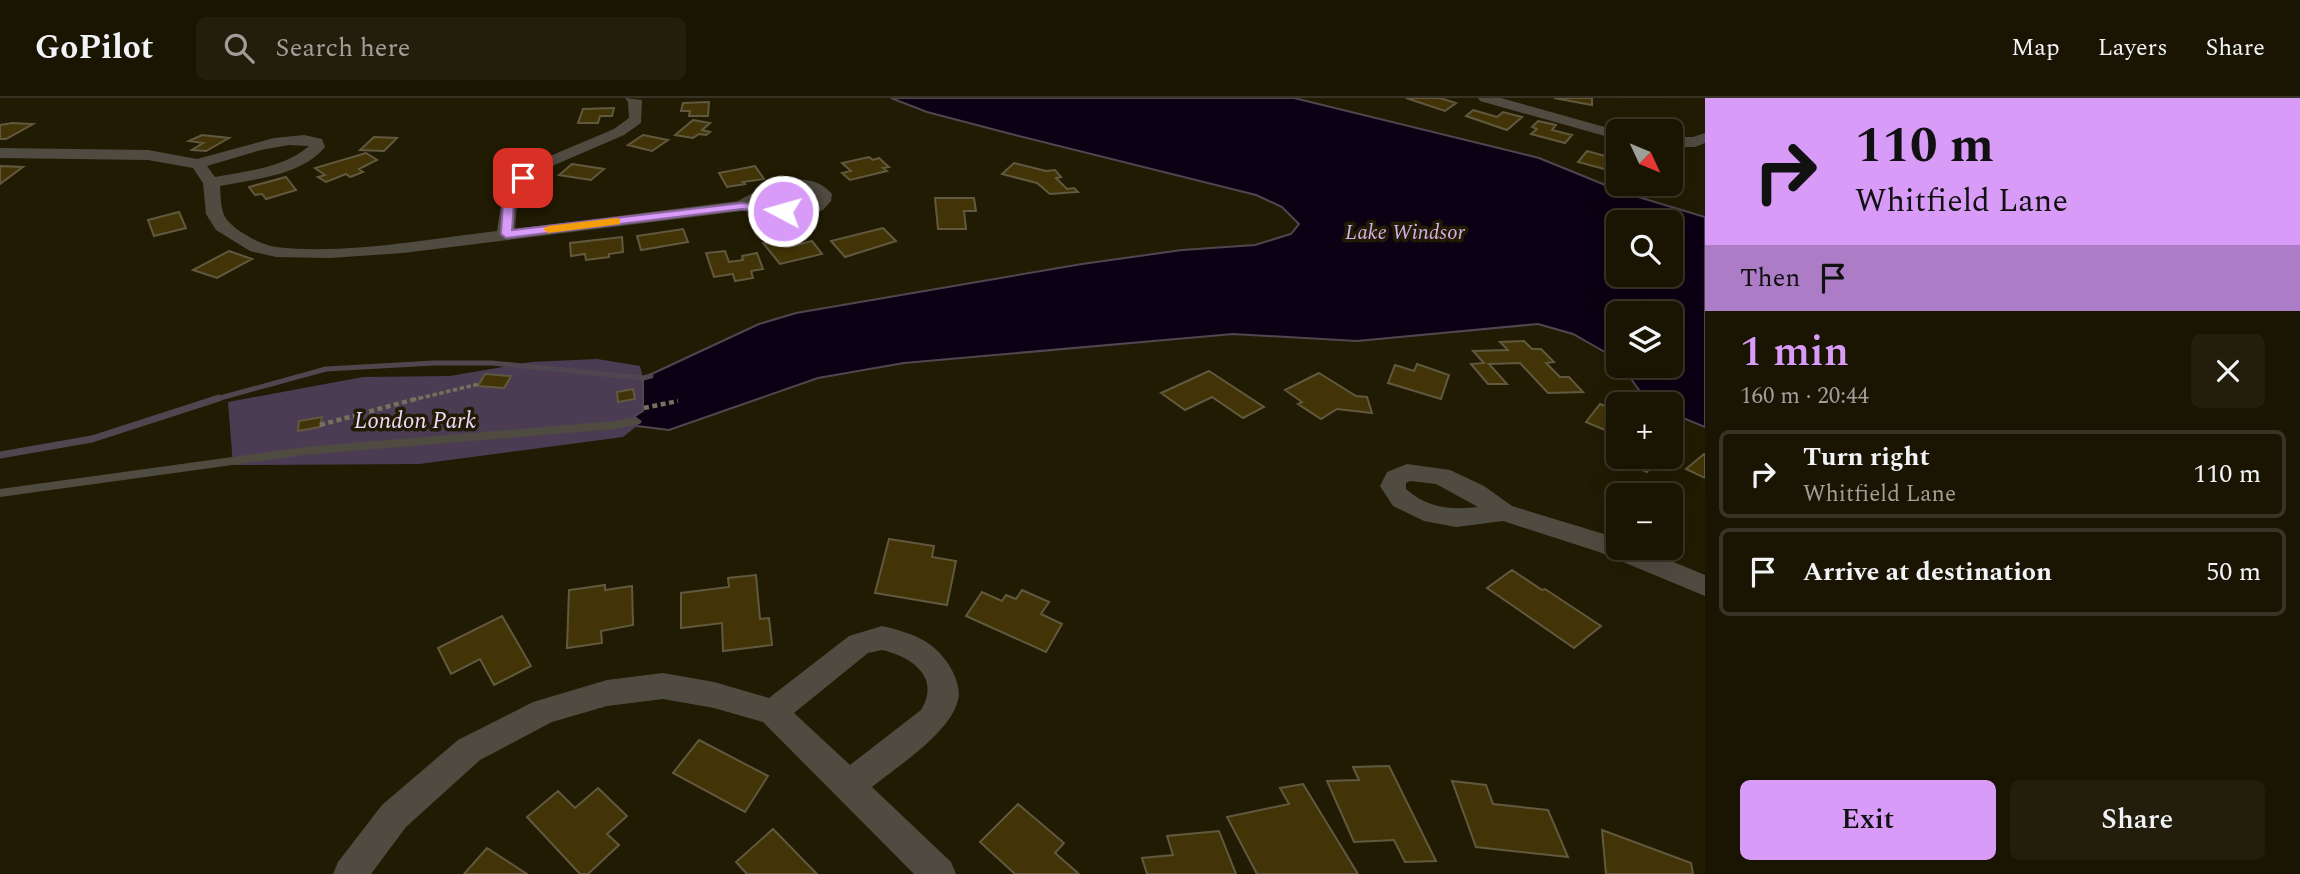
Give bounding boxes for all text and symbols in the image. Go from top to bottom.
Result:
search box [196,17,686,80]
text: GoPilot [35,23,154,73]
text: Search here [276,28,410,68]
icon: search [220,29,258,67]
text: Map [2011,30,2060,66]
text: Layers [2098,30,2168,66]
text: Share [2206,30,2265,66]
text: 110 m [1855,109,1994,184]
north arrow [1606,119,1684,196]
map controls [1606,119,1683,560]
icon: right [1740,126,1831,217]
pin [493,148,553,208]
icon: arrive [504,159,542,197]
position arrow [746,174,820,248]
text: Whitfield Lane [1855,177,2068,226]
button: search [1606,210,1683,287]
water label: Lake Windsor [1345,217,1466,249]
text: Then [1740,258,1800,298]
icon: arrive [1814,259,1852,297]
button: layers [1606,301,1683,378]
text: 1 min [1740,321,1849,384]
button: close [2191,334,2265,408]
text: 160 m · 20:44 [1740,379,1869,414]
button: + [1606,392,1683,469]
park label: London Park [354,404,476,439]
text: Turn right [1803,437,1930,477]
text: 110 m [2193,454,2261,494]
icon: right [1744,455,1782,493]
text: Whitfield Lane [1803,477,1956,512]
button: − [1606,483,1683,560]
text: Arrive at destination [1803,552,2052,592]
text: 50 m [2206,552,2261,592]
icon: arrive [1744,553,1782,591]
button: Exit [1740,780,1996,860]
button: Share [2010,780,2265,860]

